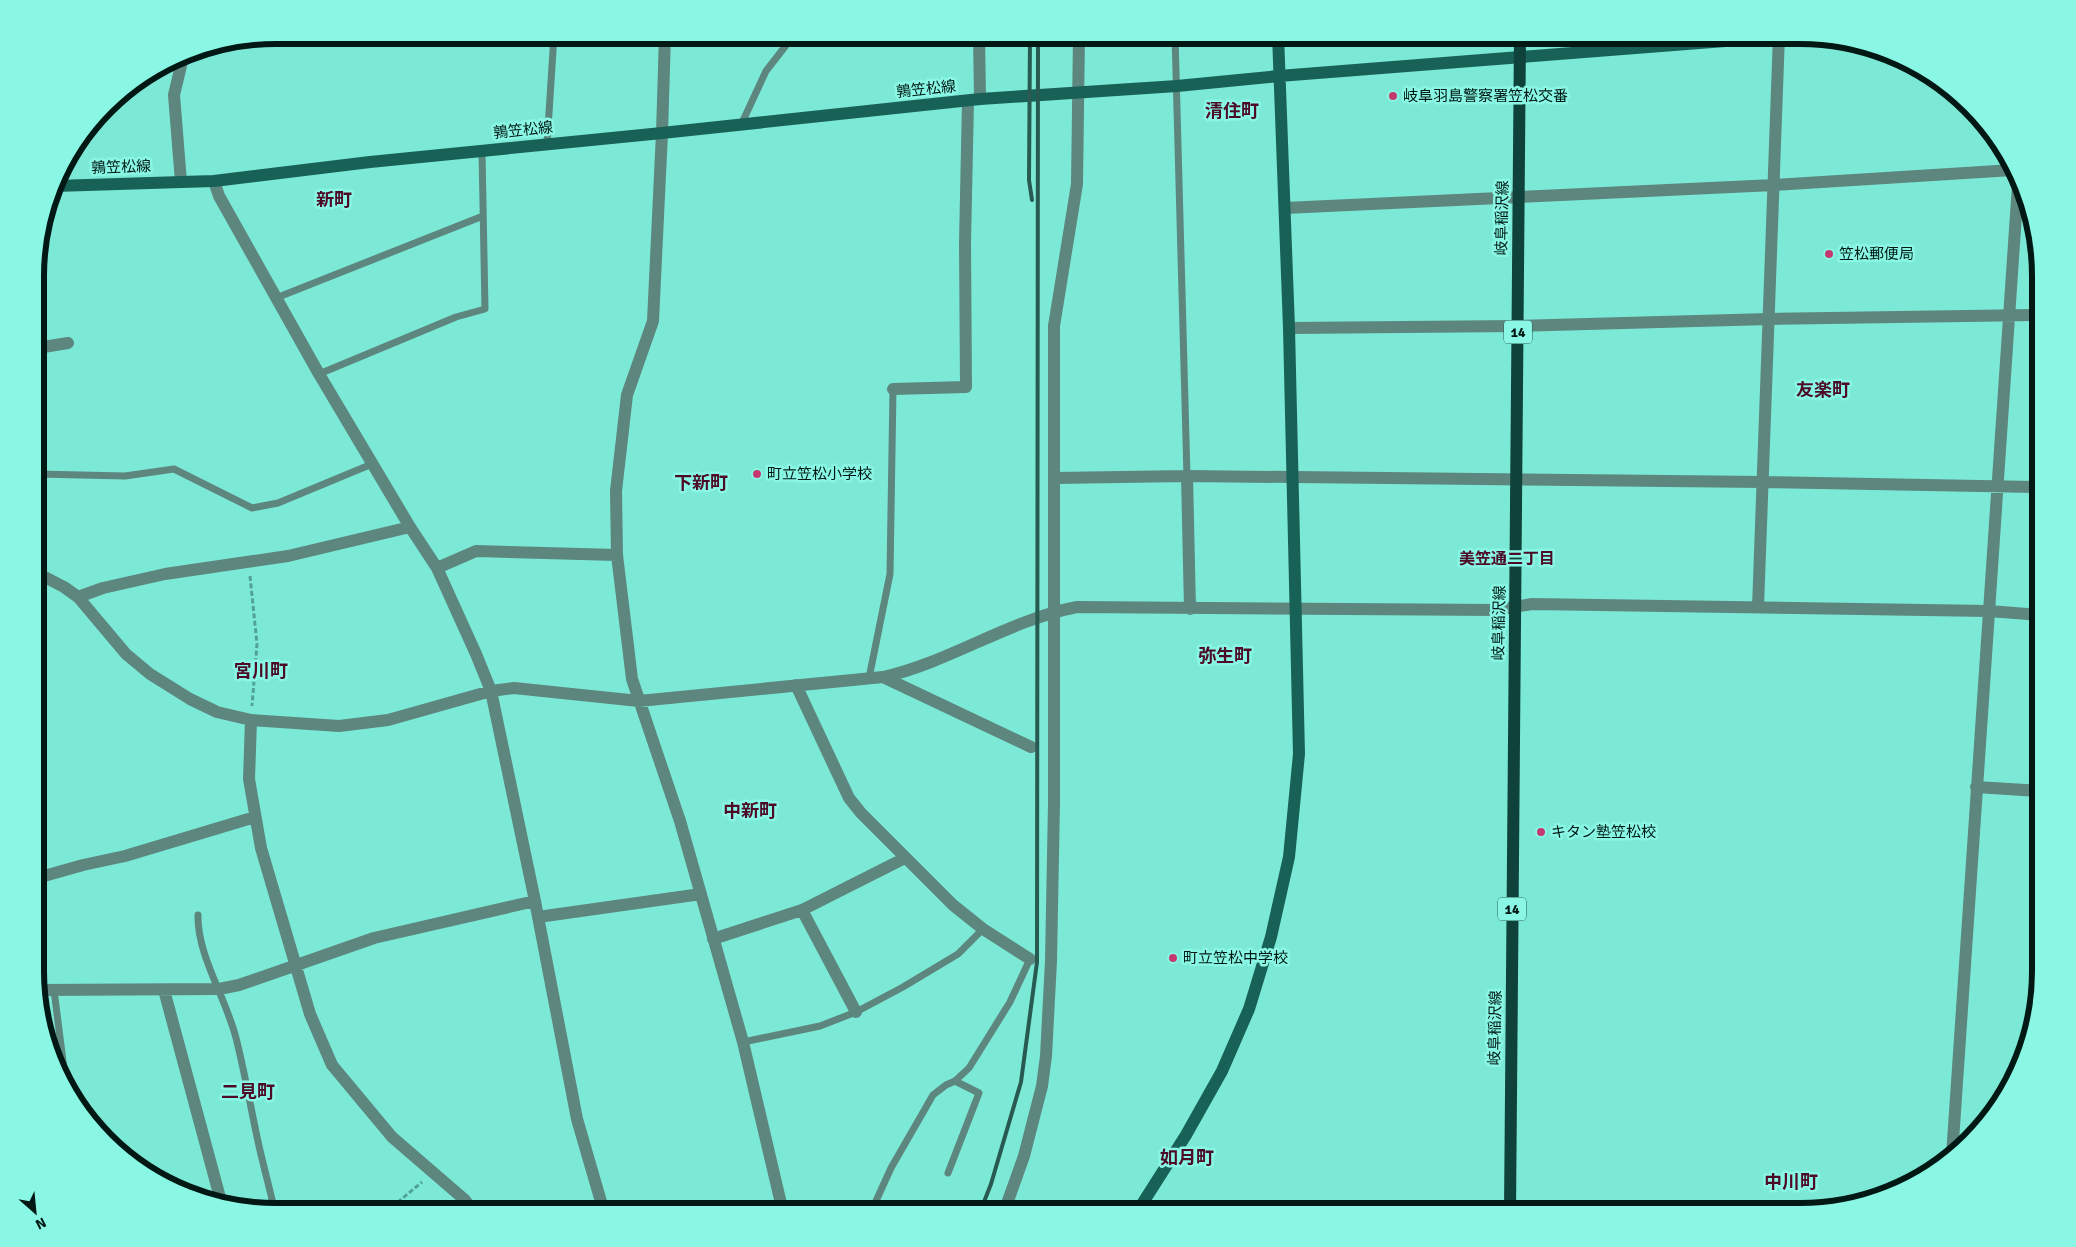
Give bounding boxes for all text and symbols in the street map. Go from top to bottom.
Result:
street label: 鶉笠松線 [895,77,957,101]
place label: 岐阜羽島警察署笠松交番 [1403,87,1568,105]
marker: 岐阜羽島警察署笠松交番 [1387,90,1399,102]
district label: 清住町 [1205,100,1259,122]
street label: 鶉笠松線 [492,118,554,142]
street label: 鶉笠松線 [91,157,151,177]
street label: 岐阜稲沢線 [1492,180,1512,256]
district label: 新町 [316,189,352,211]
place label: 笠松郵便局 [1839,245,1914,263]
marker: 笠松郵便局 [1823,248,1835,260]
road number: 14 [1504,321,1532,344]
district label: 友楽町 [1796,379,1850,401]
place label: 町立笠松小学校 [767,465,872,483]
marker: 町立笠松小学校 [751,468,763,480]
district label: 下新町 [674,472,728,494]
district label: 美笠通二丁目 [1459,549,1555,569]
street label: 岐阜稲沢線 [1489,585,1509,661]
district label: 弥生町 [1198,645,1252,667]
district label: 宮川町 [234,660,288,682]
district label: 中新町 [723,800,777,822]
place label: キタン塾笠松校 [1551,823,1656,841]
marker: キタン塾笠松校 [1535,826,1547,838]
road number: 14 [1498,898,1526,921]
place label: 町立笠松中学校 [1183,949,1288,967]
marker: 町立笠松中学校 [1167,952,1179,964]
street label: 岐阜稲沢線 [1485,990,1505,1066]
district label: 二見町 [221,1081,275,1103]
district label: 如月町 [1160,1147,1214,1169]
district label: 中川町 [1764,1171,1818,1193]
north arrow [10,1187,60,1237]
text: N [32,1213,49,1233]

